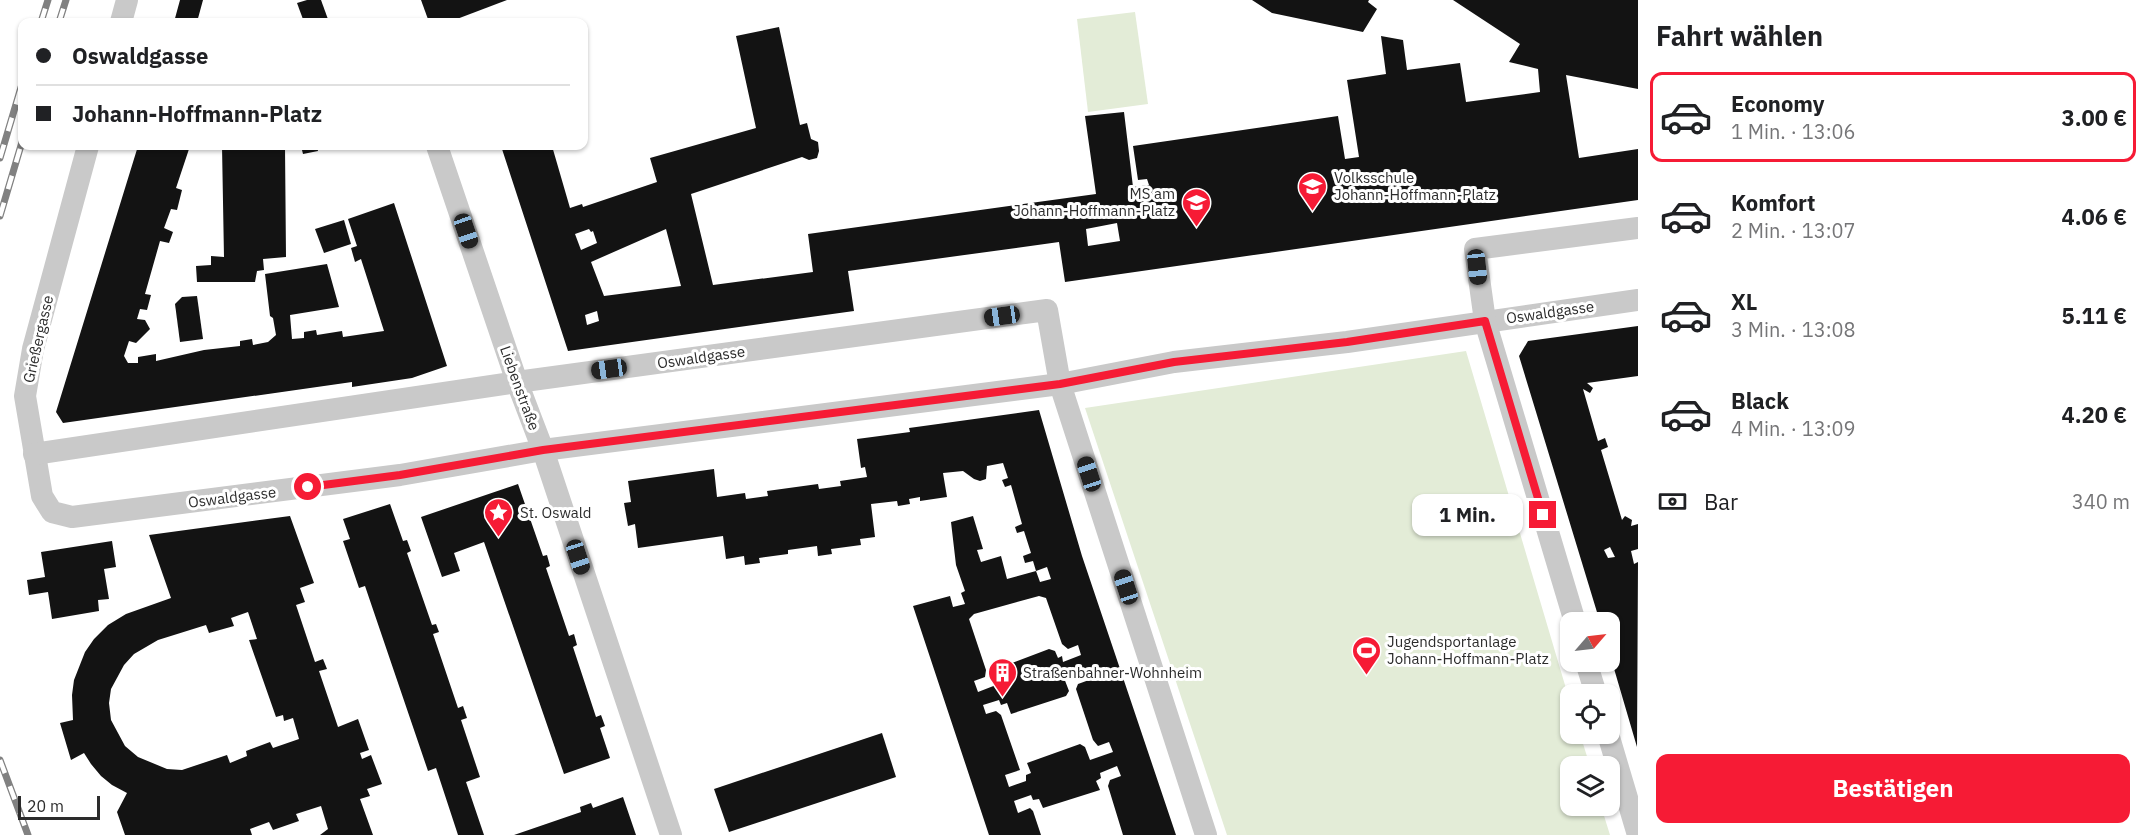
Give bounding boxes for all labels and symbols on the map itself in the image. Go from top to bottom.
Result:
place label: Volksschule Johann-Hoffmann-Platz [1334,168,1496,204]
school or university icon: Volksschule Johann-Hoffmann-Platz [1297,170,1329,212]
place label: MS am Johann-Hoffmann-Platz [1013,184,1175,220]
school or university icon: MS am Johann-Hoffmann-Platz [1180,186,1212,228]
car [452,211,480,251]
car [1466,248,1488,286]
street label: Grießergasse [19,293,57,385]
street label: Oswaldgasse [1505,296,1595,328]
car [983,305,1021,327]
street label: Oswaldgasse [656,341,746,373]
street label: Liebenstraße [496,343,544,433]
car [590,358,628,380]
car [1075,454,1103,494]
route start [294,473,321,500]
street label: Oswaldgasse [187,482,277,512]
callout: 1 Min. [1411,494,1522,536]
place icon: St. Oswald [483,496,515,538]
route end [1529,501,1556,528]
place label: St. Oswald [520,503,592,522]
car [564,537,592,577]
car [1112,567,1140,607]
north arrow [1560,612,1620,672]
place label: Jugendsportanlage Johann-Hoffmann-Platz [1387,632,1549,668]
sports icon: Jugendsportanlage Johann-Hoffmann-Platz [1350,634,1382,676]
building icon: Straßenbahner-Wohnheim [986,656,1018,698]
place label: Straßenbahner-Wohnheim [1023,663,1202,682]
scale bar [18,793,100,820]

